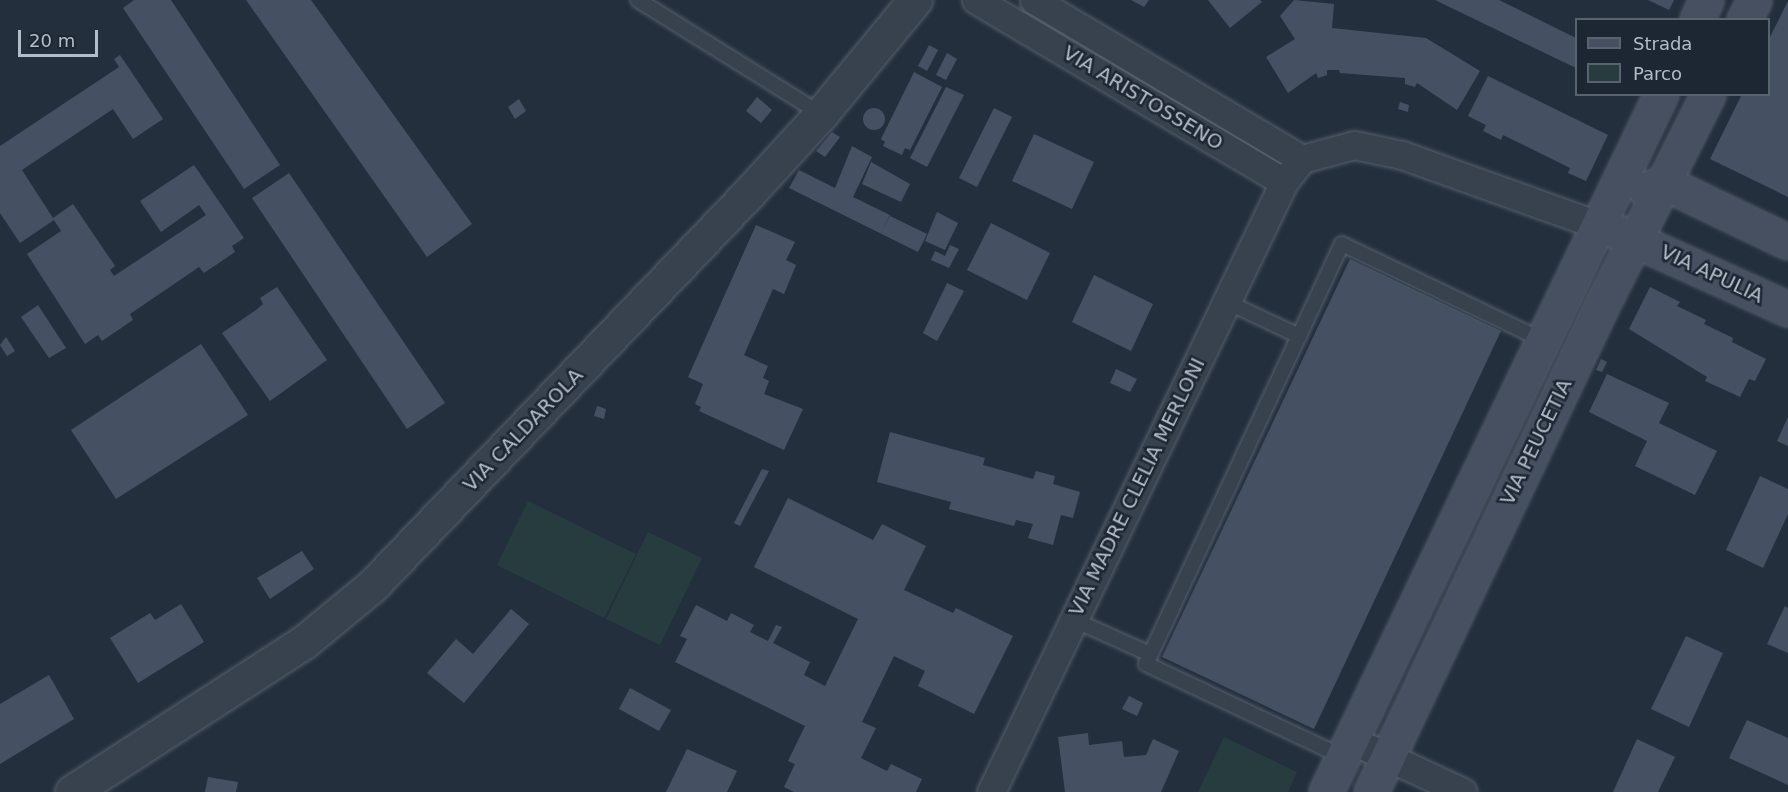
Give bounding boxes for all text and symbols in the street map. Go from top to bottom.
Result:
scale bar [21,18,100,56]
legend [1575,18,1770,96]
text: 20 m [29,30,75,51]
text: Strada [1633,33,1692,54]
street label: VIA ARISTOSSENO [1059,41,1227,155]
text: Parco [1633,63,1682,84]
street label: VIA APULIA [1657,240,1767,308]
street label: VIA MADRE CLELIA MERLONI [1064,354,1210,620]
street label: VIA CALDAROLA [458,363,588,497]
street label: VIA PEUCETIA [1495,375,1577,509]

